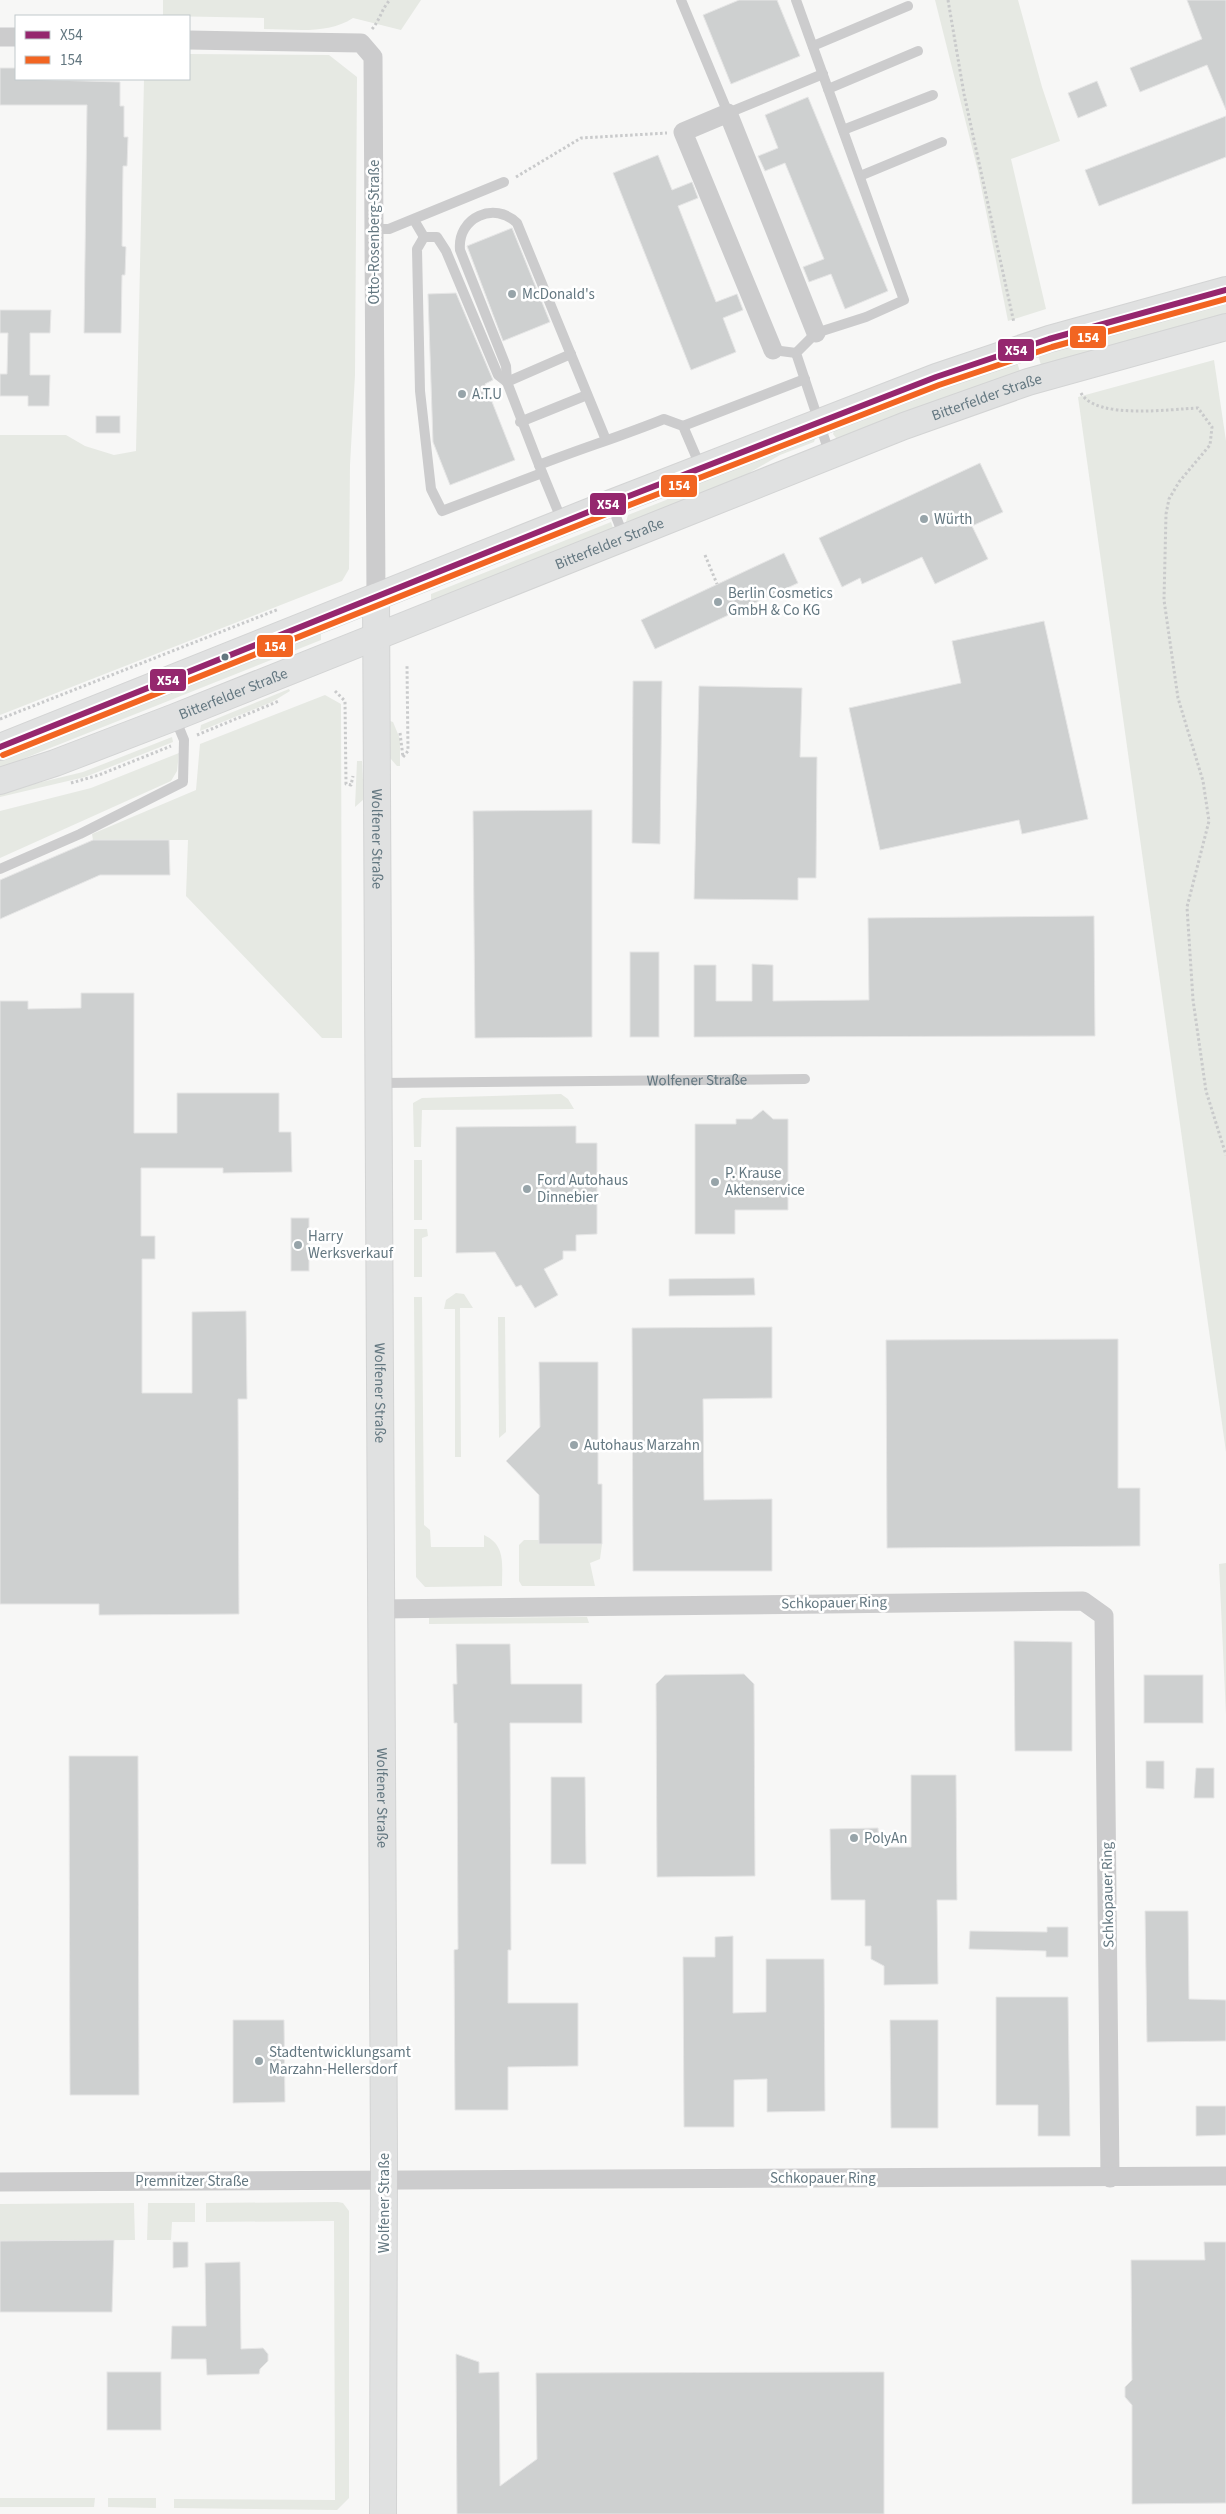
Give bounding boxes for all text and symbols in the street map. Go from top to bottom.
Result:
legend [15,15,190,80]
text: X54 [60,25,83,46]
text: 154 [60,50,83,71]
street label: Otto-Rosenberg-Straße [364,160,385,304]
place label: McDonald's [522,284,595,305]
marker: McDonald's [506,288,518,300]
line badge: 154 [1069,325,1107,349]
text: 154 [1077,328,1100,348]
line badge: X54 [997,338,1035,362]
text: X54 [1005,341,1028,361]
street label: Bitterfelder Straße [929,368,1044,426]
place label: A.T.U [472,384,502,405]
marker: A.T.U [456,388,468,400]
line badge: 154 [660,474,698,498]
text: 154 [668,476,691,496]
line badge: X54 [589,492,627,516]
text: X54 [597,495,620,515]
place label: Würth [934,509,972,530]
street label: Bitterfelder Straße [552,512,667,575]
marker: Würth [918,513,930,525]
place label: Berlin Cosmetics GmbH & Co KG [728,583,833,621]
marker: Berlin Cosmetics GmbH & Co KG [712,596,724,608]
line badge: 154 [256,634,294,658]
text: 154 [264,637,287,657]
unlabelled marker [220,652,230,662]
street label: Bitterfelder Straße [176,663,291,725]
line badge: X54 [149,668,187,692]
text: X54 [157,671,180,691]
street label: Wolfener Straße [366,789,388,889]
street label: Wolfener Straße [647,1069,747,1091]
place label: P. Krause Aktenservice [725,1163,805,1201]
place label: Ford Autohaus Dinnebier [537,1170,628,1208]
marker: P. Krause Aktenservice [709,1176,721,1188]
marker: Ford Autohaus Dinnebier [521,1183,533,1195]
place label: Harry Werksverkauf [308,1226,394,1264]
marker: Harry Werksverkauf [292,1239,304,1251]
street label: Wolfener Straße [369,1343,391,1443]
place label: Autohaus Marzahn [584,1435,700,1456]
marker: Autohaus Marzahn [568,1439,580,1451]
street label: Schkopauer Ring [781,1592,887,1614]
street label: Wolfener Straße [371,1748,393,1848]
place label: PolyAn [864,1828,907,1849]
marker: PolyAn [848,1832,860,1844]
street label: Schkopauer Ring [1097,1842,1119,1948]
place label: Stadtentwicklungsamt Marzahn-Hellersdorf [269,2042,411,2080]
marker: Stadtentwicklungsamt Marzahn-Hellersdorf [253,2055,265,2067]
street label: Wolfener Straße [374,2153,395,2253]
street label: Schkopauer Ring [770,2168,876,2189]
street label: Premnitzer Straße [135,2171,249,2192]

